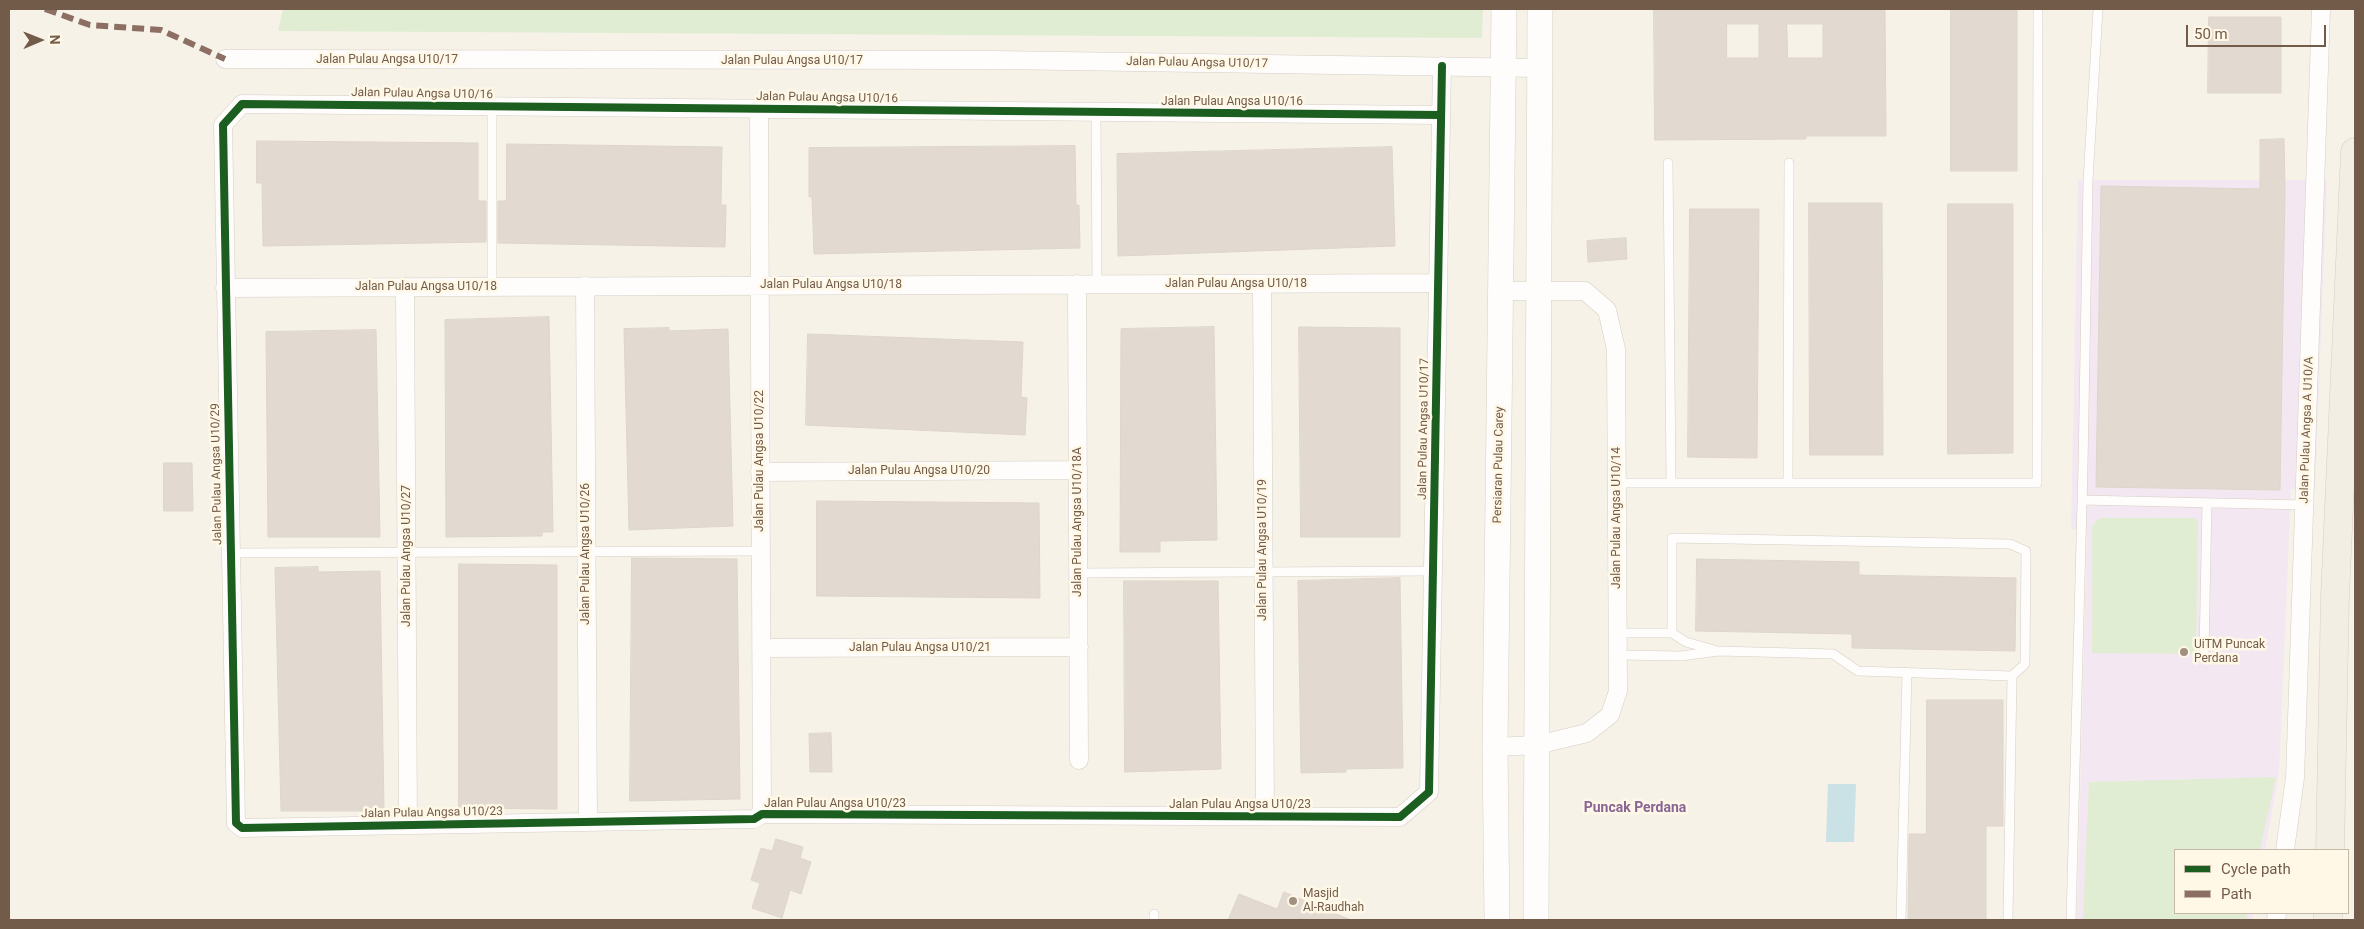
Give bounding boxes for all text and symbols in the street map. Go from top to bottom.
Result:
north arrow [15,15,65,65]
scale bar [2189,15,2329,47]
text: 50 m [2194,25,2228,43]
text: N [47,35,63,45]
street label: Jalan Pulau Angsa U10/17 [316,53,458,67]
street label: Jalan Pulau Angsa U10/17 [721,54,863,68]
street label: Jalan Pulau Angsa U10/17 [1126,55,1268,71]
street label: Jalan Pulau Angsa U10/16 [351,86,493,102]
street label: Jalan Pulau Angsa U10/16 [756,90,898,106]
street label: Jalan Pulau Angsa U10/16 [1161,95,1303,109]
street label: Jalan Pulau Angsa U10/18 [1165,277,1307,291]
street label: Jalan Pulau Angsa U10/18 [760,278,902,292]
street label: Jalan Pulau Angsa U10/18 [355,280,497,294]
street label: Jalan Pulau Angsa A U10/A [2297,356,2317,504]
street label: Jalan Pulau Angsa U10/17 [1416,358,1432,500]
street label: Jalan Pulau Angsa U10/22 [753,390,767,532]
street label: Jalan Pulau Angsa U10/29 [209,403,225,545]
street label: Persiaran Pulau Carey [1491,406,1507,524]
street label: Jalan Pulau Angsa U10/18A [1071,447,1085,597]
street label: Jalan Pulau Angsa U10/14 [1610,447,1624,589]
street label: Jalan Pulau Angsa U10/20 [848,464,990,478]
street label: Jalan Pulau Angsa U10/19 [1256,479,1270,621]
street label: Jalan Pulau Angsa U10/26 [579,483,593,625]
street label: Jalan Pulau Angsa U10/27 [400,485,414,627]
place label: UiTM Puncak Perdana [2194,638,2265,666]
street label: Jalan Pulau Angsa U10/21 [849,641,991,655]
marker: UiTM Puncak Perdana [2178,646,2190,658]
street label: Jalan Pulau Angsa U10/23 [764,797,906,811]
street label: Jalan Pulau Angsa U10/23 [1169,798,1311,812]
district label: Puncak Perdana [1584,800,1686,816]
street label: Jalan Pulau Angsa U10/23 [361,805,503,821]
legend [2174,849,2349,914]
text: Cycle path [2221,860,2291,878]
text: Path [2221,885,2252,903]
place label: Masjid Al-Raudhah [1303,887,1364,915]
marker: Masjid Al-Raudhah [1287,895,1299,907]

